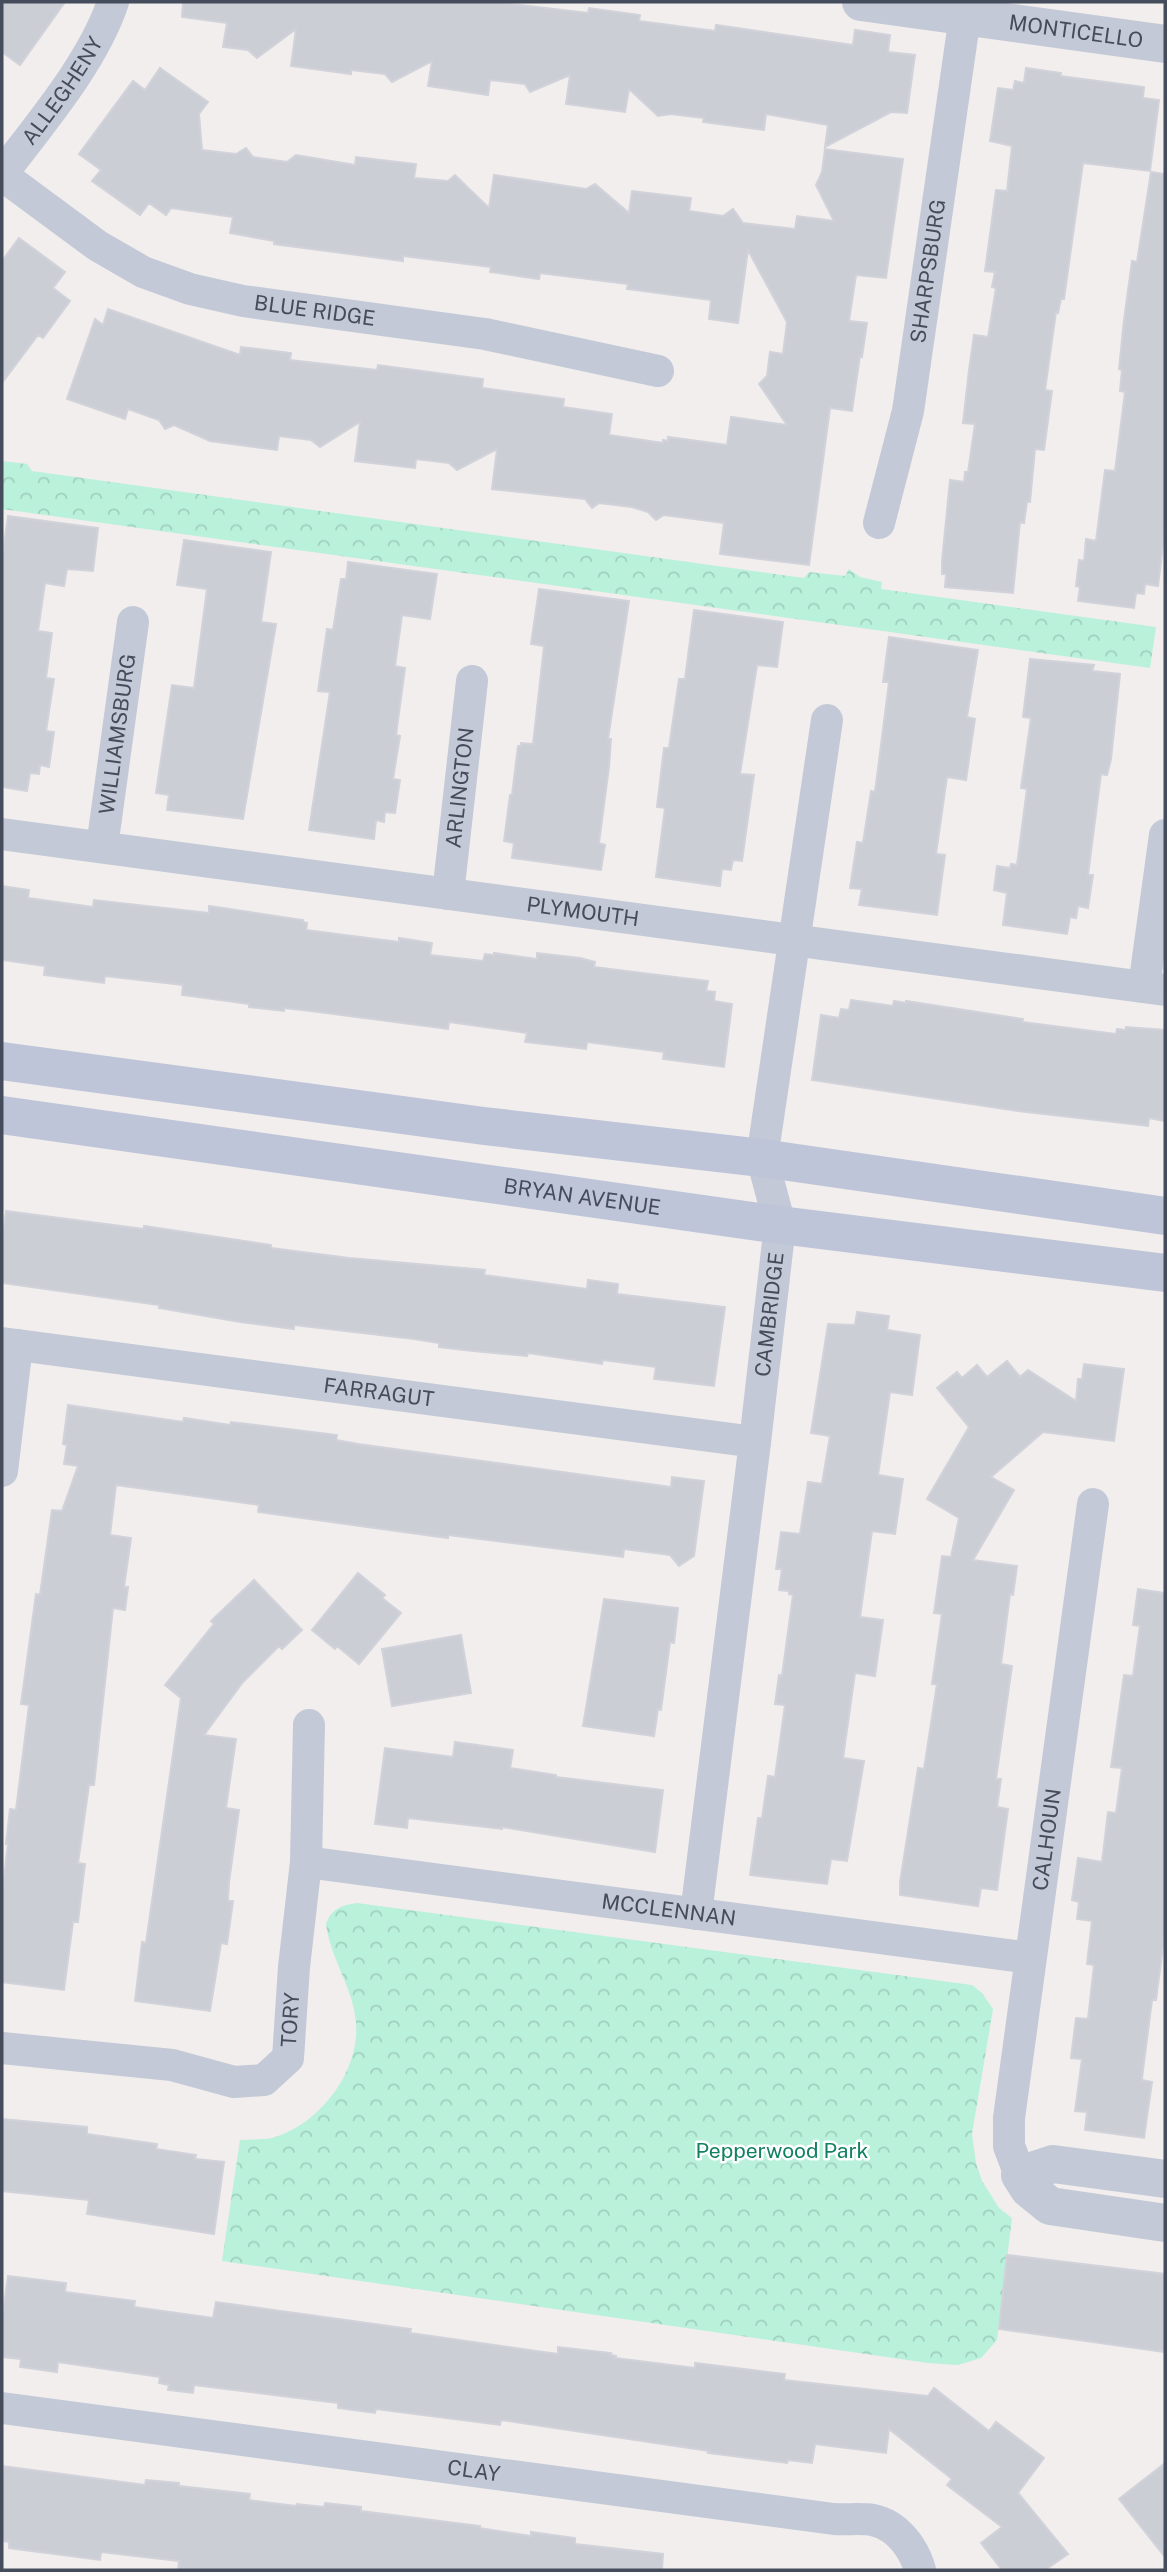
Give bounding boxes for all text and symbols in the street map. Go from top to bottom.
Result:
street label: MONTICELLO [1007,10,1145,53]
street label: ALLEGHENY [16,32,108,150]
street label: SHARPSBURG [905,197,950,345]
street label: BLUE RIDGE [253,290,377,331]
street label: WILLIAMSBURG [94,652,141,816]
street label: ARLINGTON [440,726,479,849]
street label: PLYMOUTH [525,891,641,931]
street label: BRYAN AVENUE [502,1173,663,1220]
street label: CAMBRIDGE [750,1251,789,1378]
street label: FARRAGUT [322,1372,436,1412]
street label: CALHOUN [1027,1787,1066,1892]
street label: MCCLENNAN [600,1888,738,1931]
street label: TORY [276,1992,304,2048]
park label: Pepperwood Park [696,2138,869,2163]
street label: CLAY [446,2455,502,2486]

